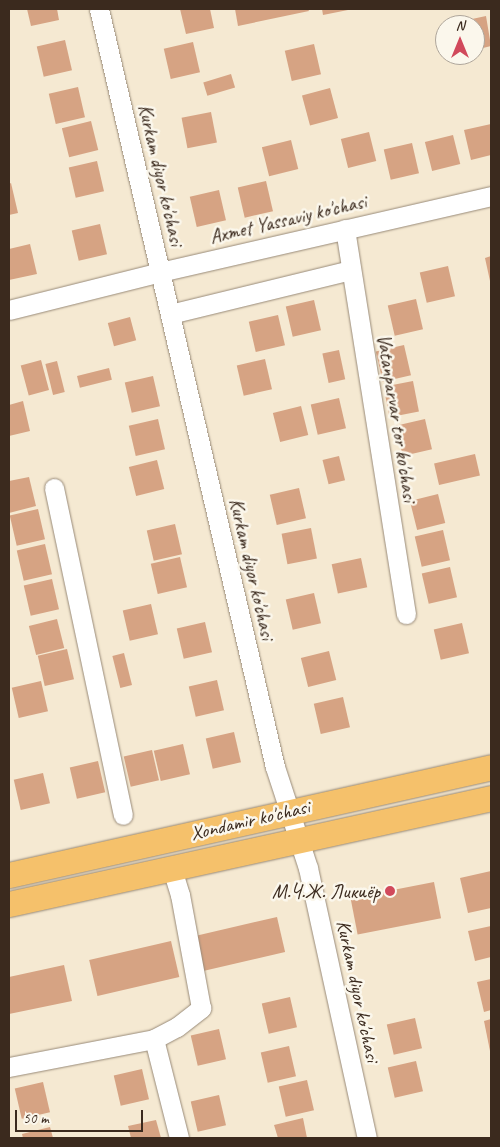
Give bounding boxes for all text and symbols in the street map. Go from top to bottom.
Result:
north arrow [435,15,485,65]
text: N [456,17,464,34]
street label: Kurkam diyor ko'chasi [133,102,189,248]
street label: Axmet Yassaviy ko'chasi [207,189,369,249]
street label: Vatanparvar tor ko'chasi [372,332,422,504]
street label: Kurkam diyor ko'chasi [224,496,280,642]
street label: Xondamir ko'chasi [188,795,312,845]
place label: М.Ч.Ж. Ликиёр [272,879,380,903]
marker: М.Ч.Ж. Ликиёр [384,885,396,897]
street label: Kurkam diyor ko'chasi [331,918,385,1064]
scale bar [18,1100,145,1132]
text: 50 m [23,1109,49,1128]

